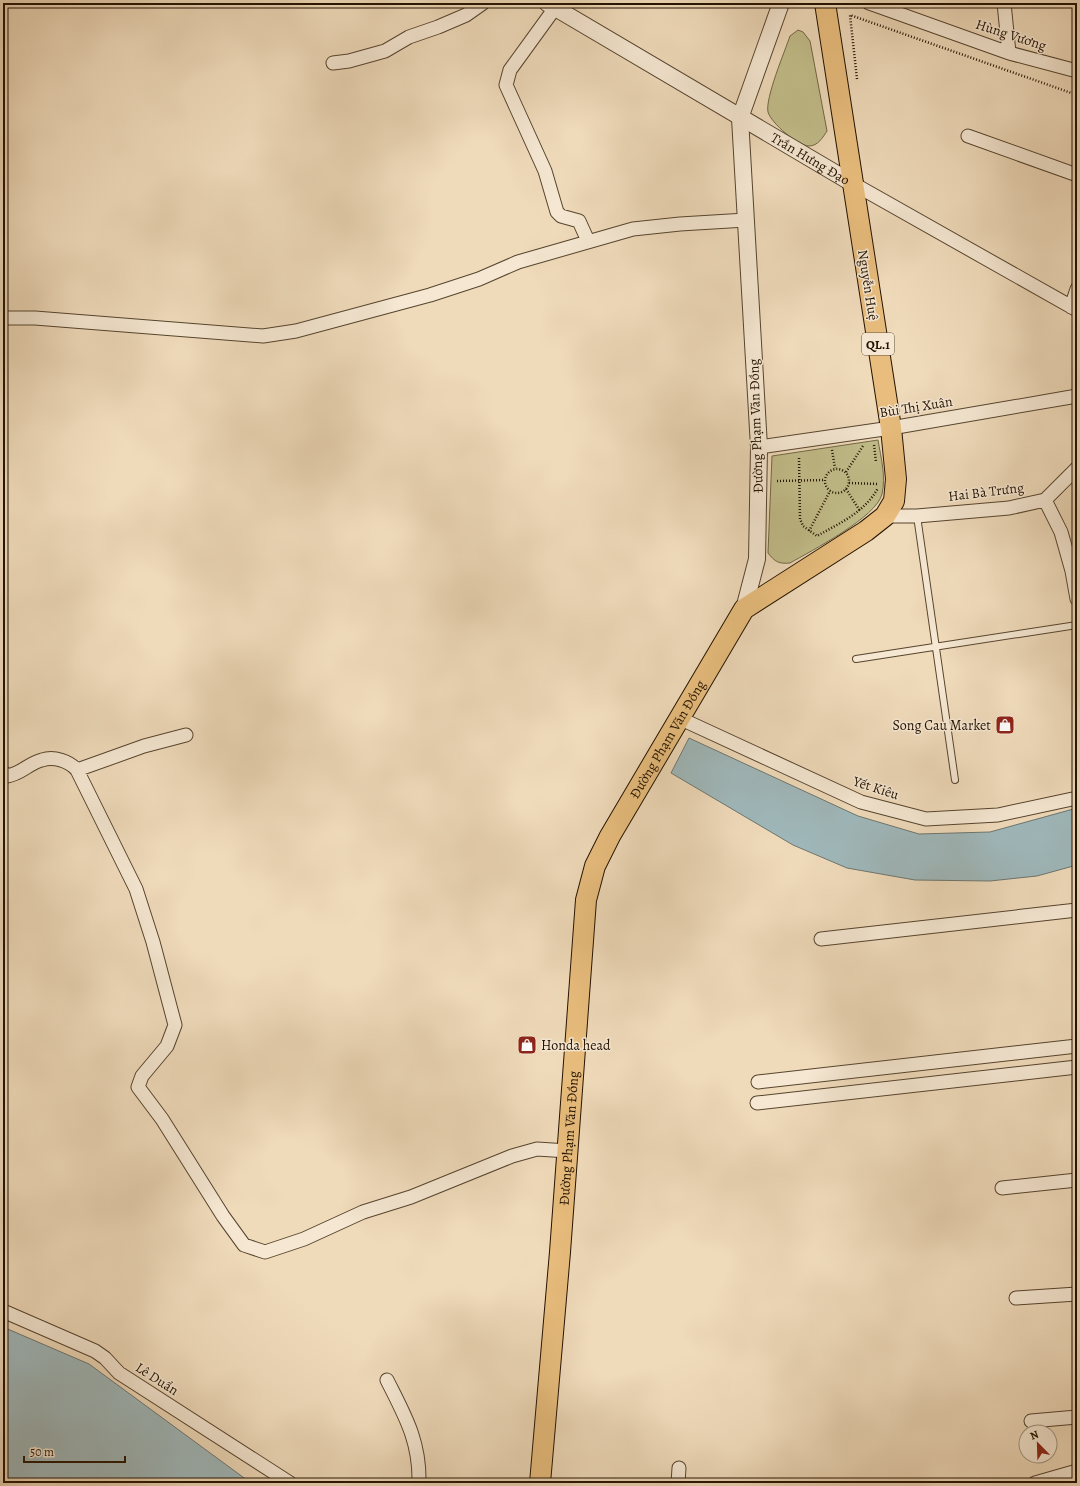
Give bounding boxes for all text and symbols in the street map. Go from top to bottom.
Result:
street label: Hùng Vương [973,15,1049,55]
street label: Trần Hưng Đạo [767,128,854,189]
street label: Nguyễn Huệ [853,248,883,322]
road number: QL.1 [862,333,894,355]
street label: Đường Phạm Văn Đồng [744,358,768,494]
street label: Bùi Thị Xuân [878,392,954,422]
street label: Hai Bà Trưng [947,478,1025,506]
street label: Đường Phạm Văn Đồng [625,676,710,802]
shop icon: Song Cau Market [994,714,1016,736]
place label: Song Cau Market [893,716,991,735]
street label: Yết Kiêu [850,771,902,804]
shop icon: Honda head [516,1034,538,1056]
place label: Honda head [541,1036,611,1055]
street label: Đường Phạm Văn Đồng [554,1070,583,1206]
street label: Lê Duẩn [132,1358,182,1400]
north arrow [1018,1424,1058,1464]
text: N [1028,1427,1041,1444]
scale bar [24,1438,125,1464]
text: 50 m [30,1444,54,1460]

